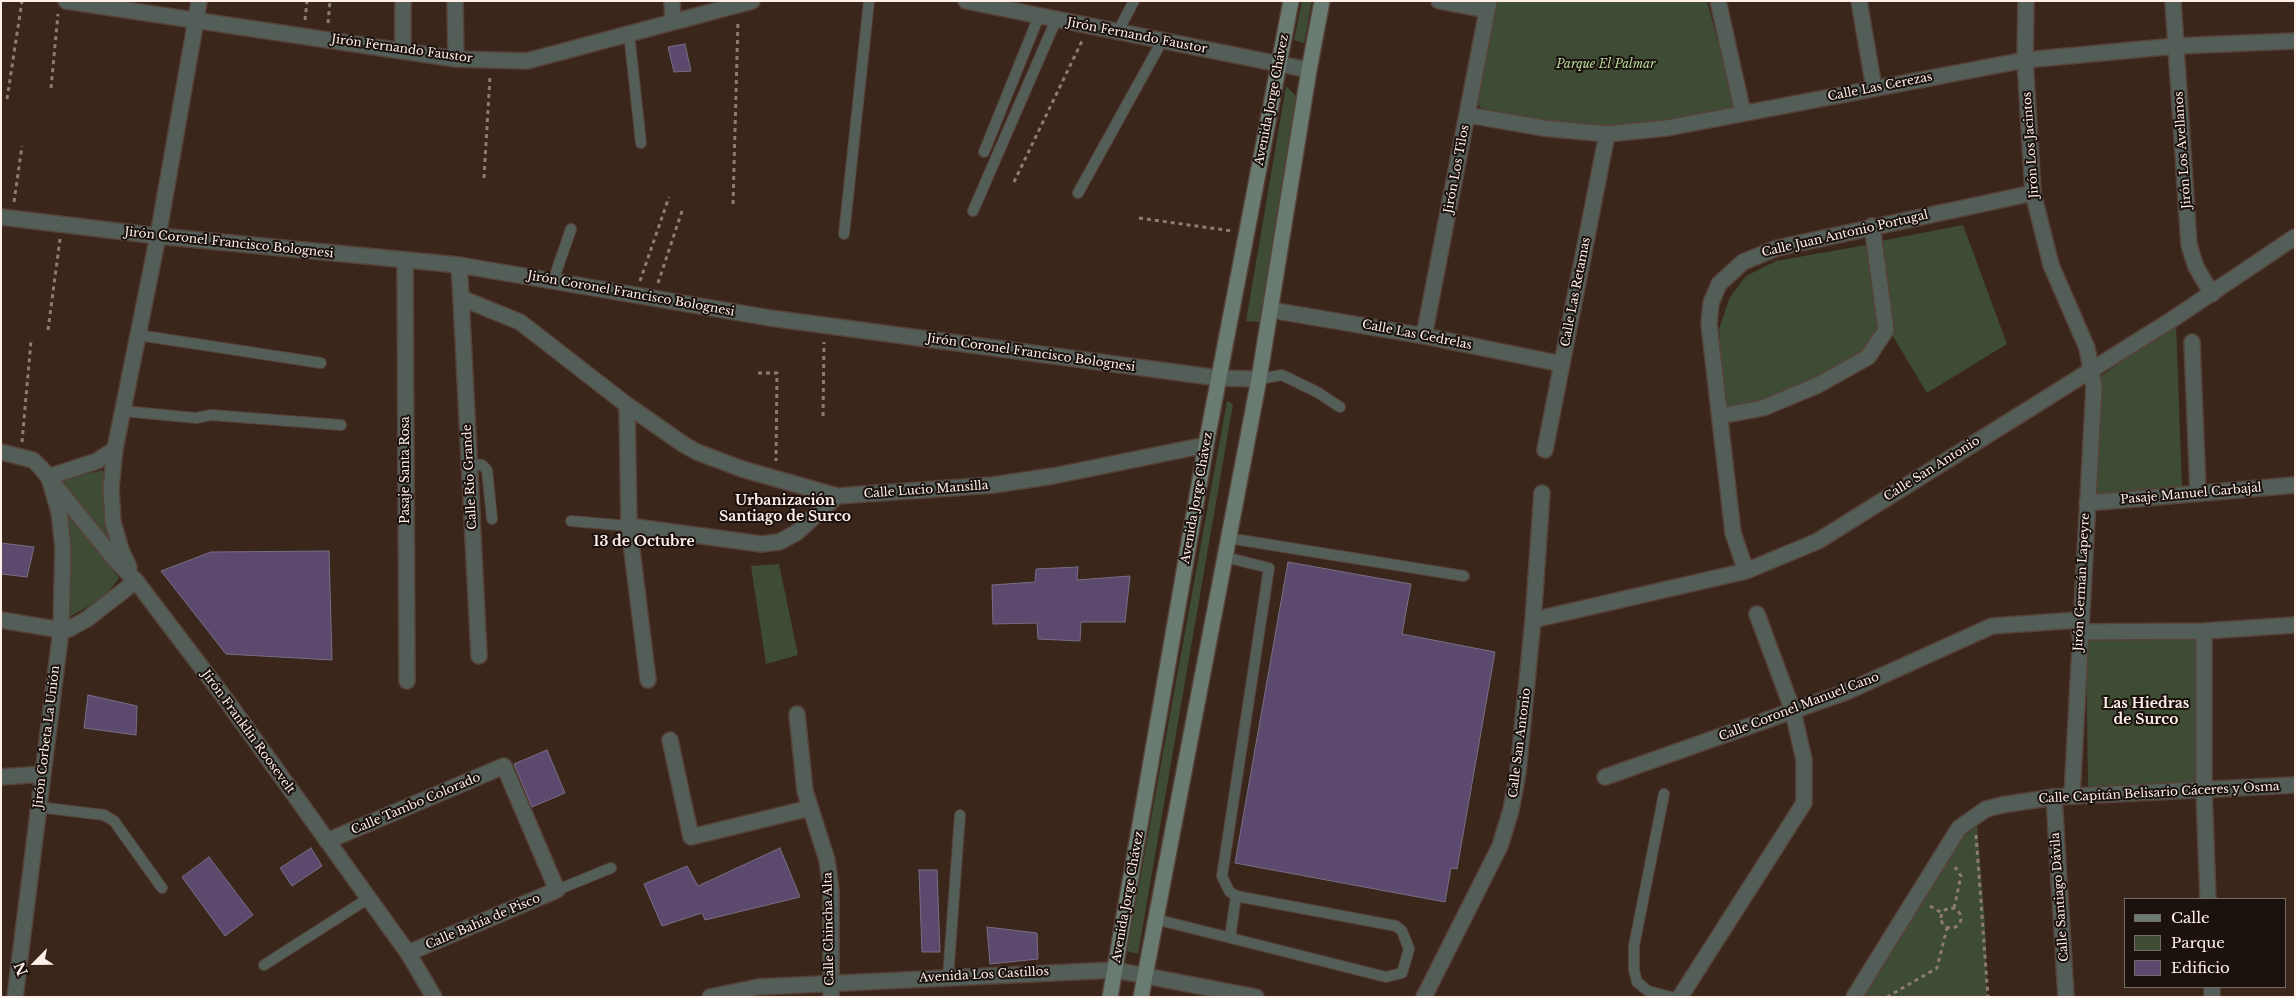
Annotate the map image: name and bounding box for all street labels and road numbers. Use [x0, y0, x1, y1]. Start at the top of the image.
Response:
street label: Jirón Fernando Faustor [1066, 15, 1208, 57]
street label: Jirón Fernando Faustor [330, 32, 474, 66]
street label: Avenida Jorge Chávez [1252, 33, 1292, 167]
street label: Calle Las Cerezas [1826, 70, 1934, 104]
street label: Jirón Los Jacintos [2020, 91, 2042, 199]
street label: Jirón Los Avellanos [2172, 91, 2194, 209]
street label: Jirón Los Tilos [1441, 124, 1473, 214]
street label: Calle Juan Antonio Portugal [1760, 208, 1930, 260]
street label: Jirón Coronel Francisco Bolognesi [124, 225, 334, 261]
street label: Calle Las Retamas [1558, 236, 1594, 348]
street label: Jirón Coronel Francisco Bolognesi [526, 269, 736, 319]
street label: Calle Las Cedrelas [1361, 317, 1473, 353]
street label: Jirón Coronel Francisco Bolognesi [926, 331, 1136, 375]
street label: Pasaje Santa Rosa [399, 416, 413, 524]
street label: Calle Río Grande [460, 424, 480, 530]
street label: Avenida Jorge Chávez [1178, 431, 1216, 565]
street label: Calle San Antonio [1881, 434, 1983, 504]
street label: Calle Lucio Mansilla [863, 478, 989, 502]
street label: Pasaje Manuel Carbajal [2120, 481, 2262, 507]
street label: Jirón Germán Lapeyre [2071, 512, 2093, 652]
street label: Jirón Corbeta La Unión [31, 665, 63, 809]
street label: Jirón Franklin Roosevelt [198, 667, 298, 797]
street label: Calle Coronel Manuel Cano [1717, 670, 1881, 744]
street label: Calle San Antonio [1506, 687, 1534, 799]
street label: Calle Tambo Colorado [349, 770, 483, 838]
street label: Calle Capitán Belisario Cáceres y Osma [2038, 779, 2280, 807]
street label: Avenida Jorge Chávez [1109, 830, 1147, 964]
street label: Calle Santiago Dávila [2048, 832, 2072, 962]
street label: Calle Chincha Alta [821, 872, 837, 986]
street label: Calle Bahía de Pisco [423, 891, 543, 953]
street label: Avenida Los Castillos [919, 964, 1049, 986]

